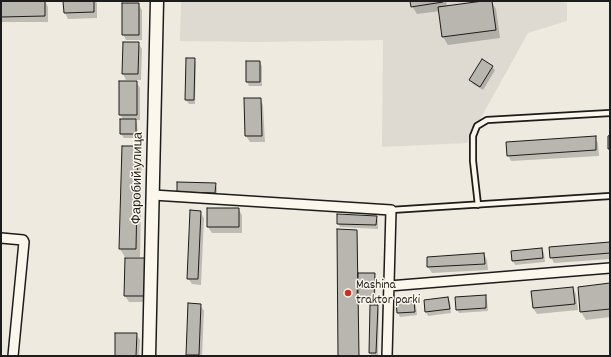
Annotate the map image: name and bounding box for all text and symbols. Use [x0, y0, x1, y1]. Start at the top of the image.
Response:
street label: Фаробий улица [130, 132, 148, 224]
place label: Mashina traktor parki [356, 278, 420, 309]
marker: Mashina traktor parki [343, 288, 353, 298]

